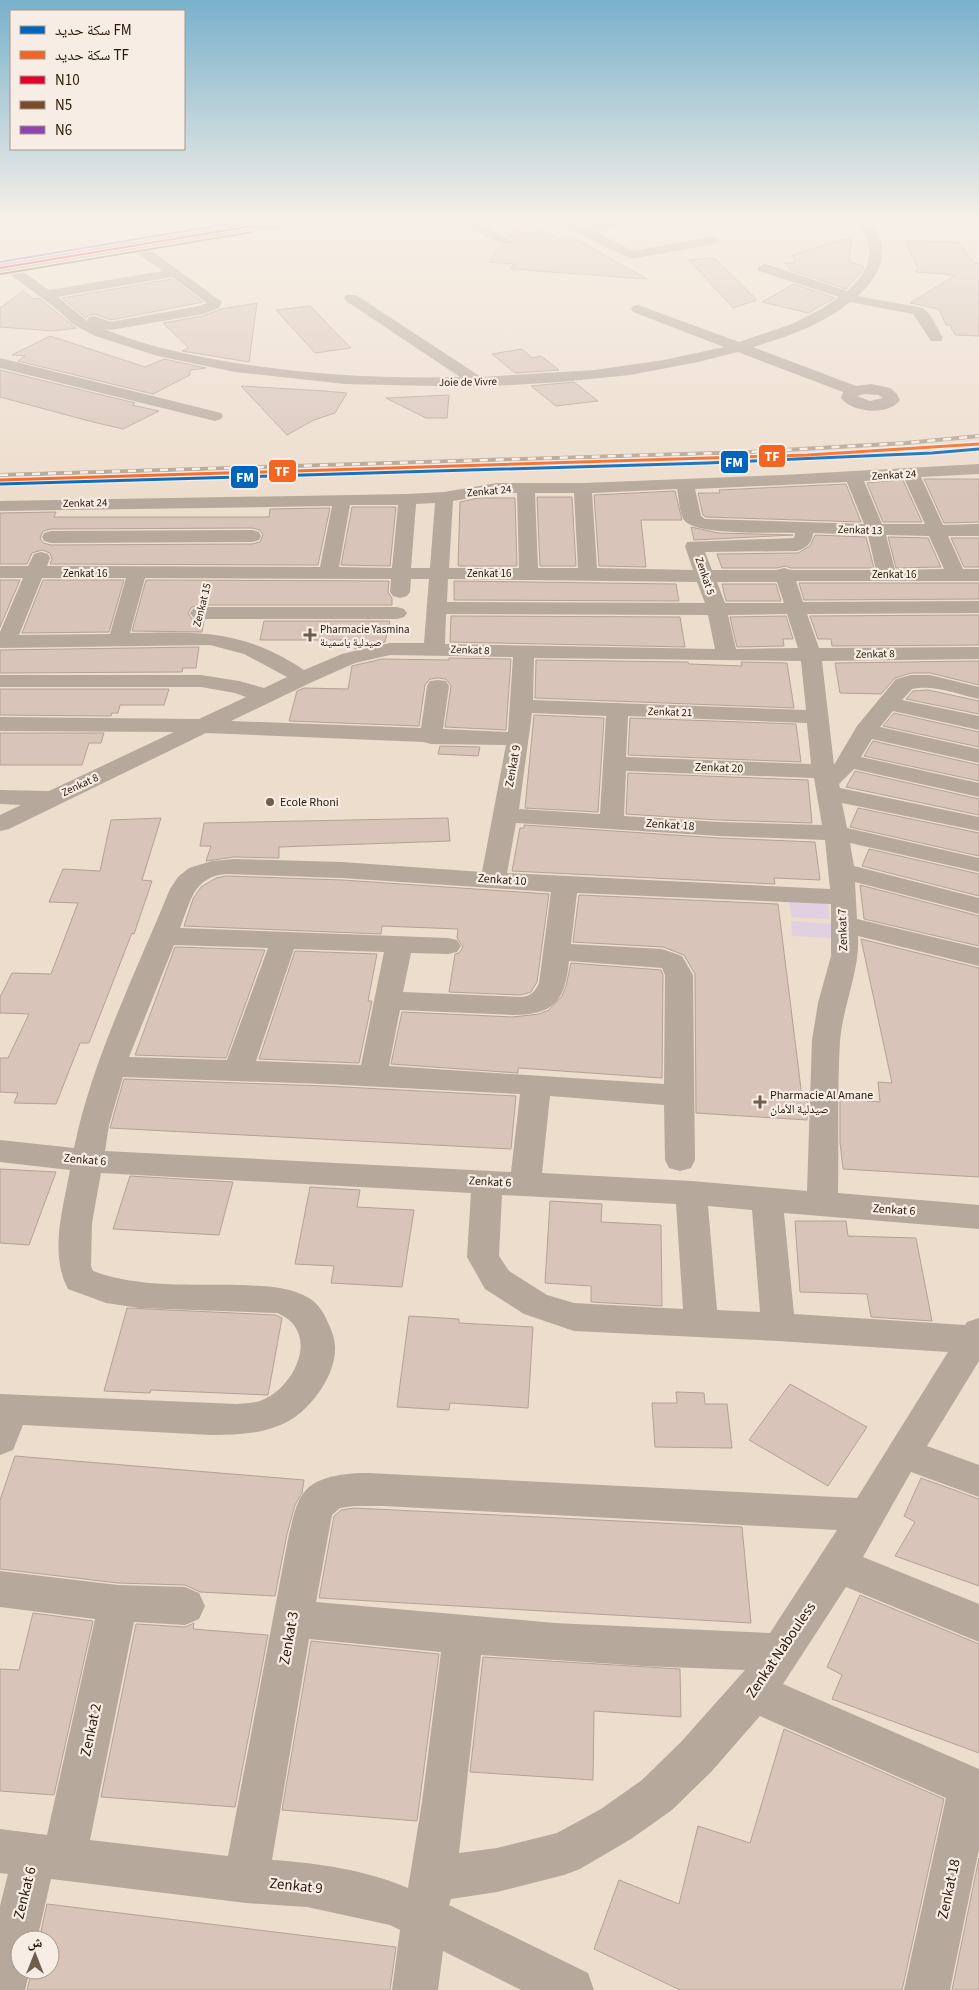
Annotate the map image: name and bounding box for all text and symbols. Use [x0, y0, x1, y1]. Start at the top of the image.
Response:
legend [10, 10, 185, 150]
text: سكة حديد FM [55, 20, 132, 41]
text: سكة حديد TF [55, 45, 129, 66]
text: N10 [55, 70, 80, 91]
text: N5 [55, 95, 72, 116]
text: N6 [55, 120, 72, 141]
street label: Joie de Vivre [439, 374, 498, 390]
line badge: TF [758, 444, 786, 468]
text: TF [764, 447, 780, 467]
line badge: FM [720, 450, 749, 474]
text: FM [725, 453, 743, 473]
line badge: TF [268, 459, 297, 483]
text: TF [274, 462, 290, 482]
line badge: FM [230, 465, 259, 489]
street label: Zenkat 24 [871, 466, 917, 484]
text: FM [236, 468, 254, 488]
street label: Zenkat 24 [466, 482, 512, 500]
street label: Zenkat 24 [62, 495, 108, 511]
street label: Zenkat 13 [837, 522, 883, 538]
street label: Zenkat 5 [692, 555, 718, 597]
street label: Zenkat 16 [63, 566, 108, 581]
street label: Zenkat 16 [467, 566, 512, 581]
street label: Zenkat 16 [872, 567, 917, 582]
street label: Zenkat 15 [189, 581, 215, 629]
place label: Pharmacie Yasmina صيدلية ياسمينة [320, 622, 410, 650]
marker: Pharmacie Yasmina صيدلية ياسمينة [304, 629, 316, 641]
street label: Zenkat 8 [450, 642, 490, 658]
street label: Zenkat 8 [855, 646, 895, 662]
street label: Zenkat 21 [647, 704, 693, 720]
street label: Zenkat 9 [501, 743, 525, 789]
street label: Zenkat 20 [694, 759, 744, 777]
street label: Zenkat 8 [59, 770, 101, 800]
place label: Ecole Rhoni [280, 794, 339, 811]
marker: Ecole Rhoni [264, 796, 276, 808]
street label: Zenkat 18 [645, 815, 695, 835]
street label: Zenkat 10 [477, 870, 527, 890]
street label: Zenkat 7 [834, 908, 852, 952]
place label: Pharmacie Al Amane صيدلية الأمان [770, 1087, 873, 1118]
marker: Pharmacie Al Amane صيدلية الأمان [754, 1096, 766, 1108]
street label: Zenkat 6 [63, 1150, 107, 1170]
street label: Zenkat 6 [468, 1172, 512, 1192]
street label: Zenkat 6 [872, 1200, 916, 1220]
street label: Zenkat Nabouless [741, 1598, 821, 1702]
street label: Zenkat 3 [274, 1610, 304, 1666]
street label: Zenkat 2 [75, 1702, 107, 1758]
street label: Zenkat 18 [932, 1857, 966, 1921]
street label: Zenkat 6 [8, 1864, 42, 1922]
street label: Zenkat 9 [268, 1873, 324, 1899]
north arrow [10, 1930, 60, 1980]
text: ش [28, 1933, 43, 1953]

